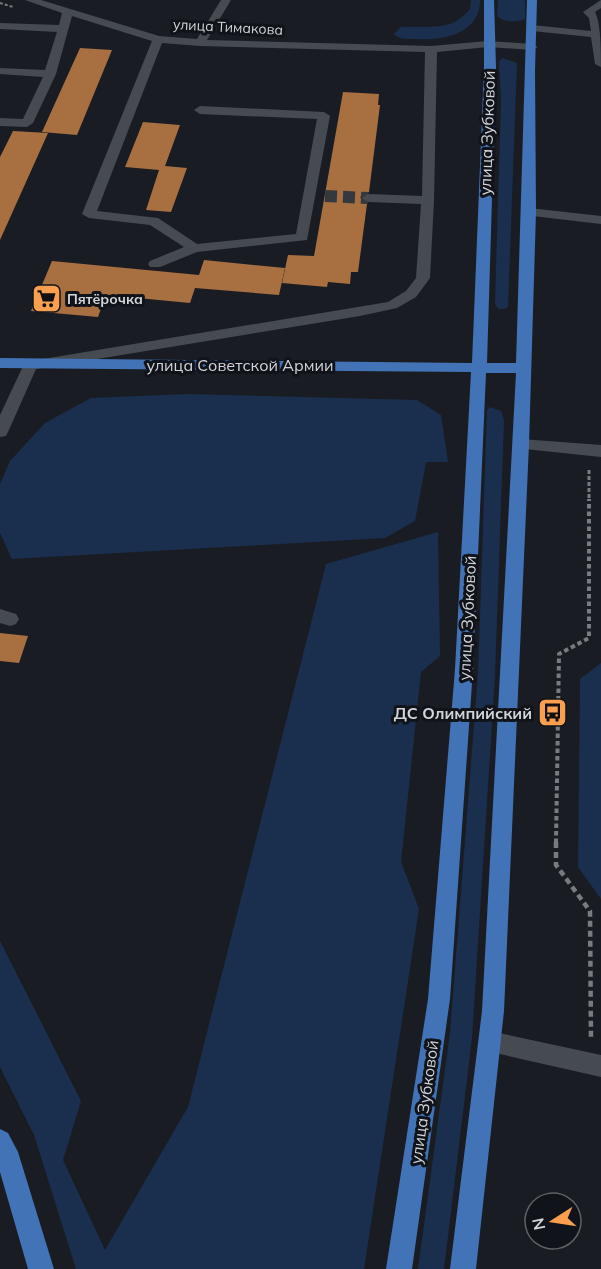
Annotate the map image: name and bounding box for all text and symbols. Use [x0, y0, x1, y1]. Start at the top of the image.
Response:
street label: улица Тимакова [173, 15, 283, 39]
street label: улица Зубковой [475, 70, 499, 196]
supermarket icon: Пятёрочка [30, 283, 62, 315]
place label: Пятёрочка [67, 290, 143, 308]
street label: улица Советской Армии [147, 355, 333, 375]
street label: улица Зубковой [454, 555, 480, 681]
bus stop icon: ДС Олимпийский [537, 697, 569, 729]
place label: ДС Олимпийский [394, 703, 532, 723]
street label: улица Зубковой [405, 1039, 443, 1165]
north arrow [523, 1191, 583, 1251]
text: N [527, 1216, 549, 1232]

